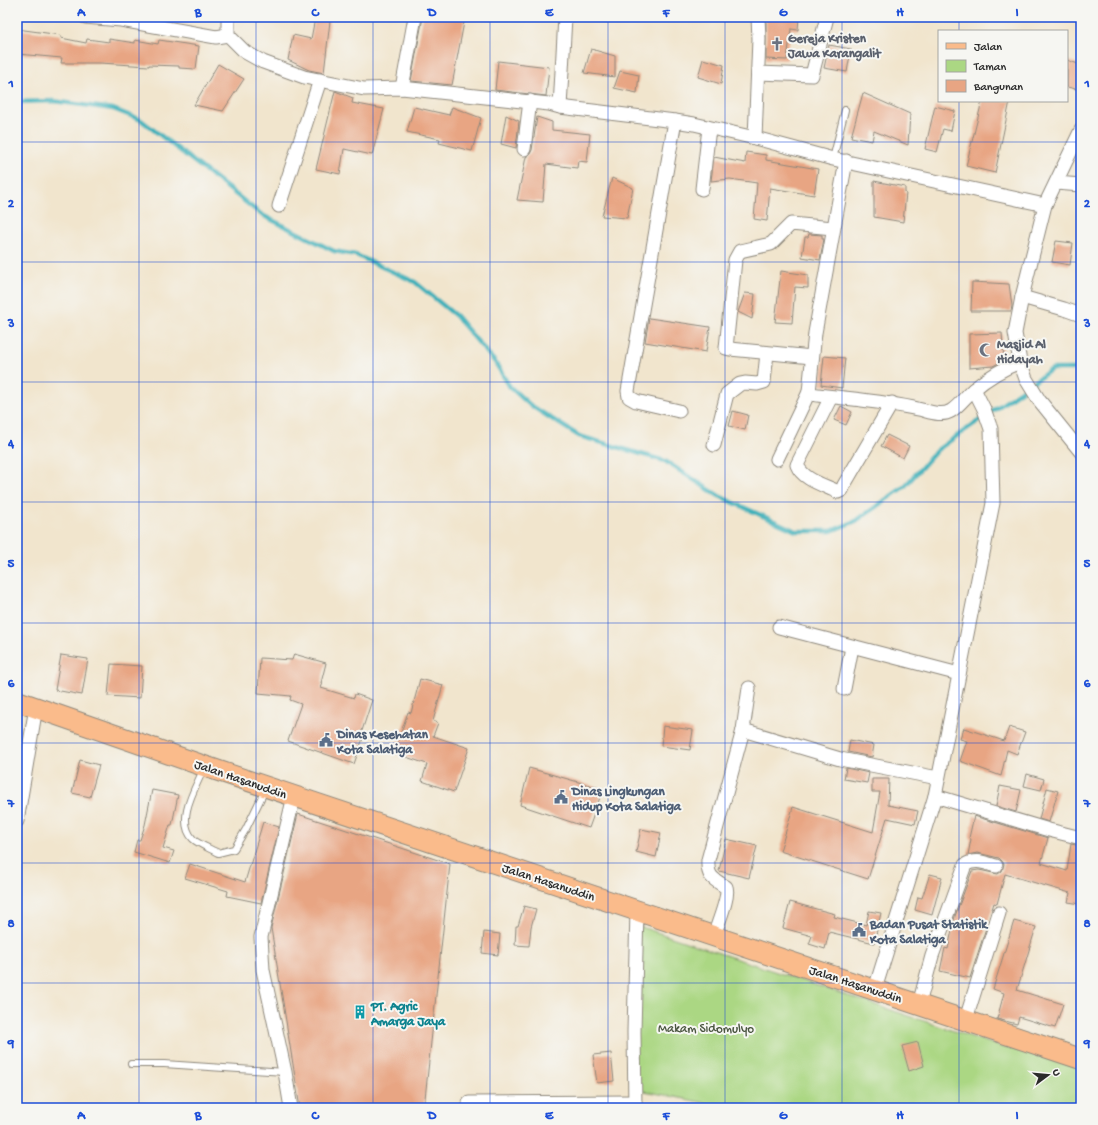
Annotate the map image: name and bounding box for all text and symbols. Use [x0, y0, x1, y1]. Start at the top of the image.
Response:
text: A [76, 6, 86, 21]
text: B [194, 6, 203, 21]
text: C [310, 6, 320, 21]
text: D [427, 6, 437, 21]
text: E [545, 6, 554, 21]
text: F [662, 6, 671, 21]
text: G [779, 6, 788, 21]
text: H [896, 6, 904, 21]
text: I [1015, 6, 1019, 21]
legend [938, 30, 1068, 102]
place label: Gereja Kristen Jawa Karangalit [787, 32, 882, 62]
church icon: Gereja Kristen Jawa Karangalit [769, 36, 785, 52]
text: Jalan [974, 41, 1002, 55]
text: Taman [973, 61, 1006, 75]
text: 1 [7, 77, 14, 92]
text: 1 [1083, 77, 1090, 92]
text: Bangunan [973, 81, 1023, 95]
text: 2 [8, 197, 15, 212]
text: 2 [1084, 197, 1091, 212]
text: 3 [7, 317, 15, 332]
text: 3 [1083, 317, 1091, 332]
place label: Masjid Al Hidayah [997, 338, 1046, 368]
mosque icon: Masjid Al Hidayah [978, 342, 994, 358]
text: 4 [7, 437, 15, 452]
text: 4 [1083, 437, 1091, 452]
text: 5 [8, 557, 15, 572]
text: 5 [1084, 557, 1091, 572]
text: 6 [8, 677, 15, 692]
text: 6 [1084, 677, 1091, 692]
place label: Dinas Kesehatan Kota Salatiga [336, 728, 429, 758]
public building icon: Dinas Kesehatan Kota Salatiga [318, 732, 334, 748]
street label: Jalan Hasanuddin [192, 758, 289, 803]
place label: Dinas Lingkungan Hidup Kota Salatiga [571, 785, 682, 816]
public building icon: Dinas Lingkungan Hidup Kota Salatiga [553, 789, 569, 805]
text: 7 [7, 797, 16, 812]
text: 7 [1083, 797, 1092, 812]
street label: Jalan Hasanuddin [500, 861, 597, 906]
text: 8 [7, 917, 15, 932]
text: 8 [1083, 917, 1091, 932]
place label: Badan Pusat Statistik Kota Salatiga [869, 918, 989, 948]
public building icon: Badan Pusat Statistik Kota Salatiga [851, 922, 867, 938]
street label: Jalan Hasanuddin [807, 963, 904, 1008]
place label: PT. Agric Amarga Jaya [370, 1000, 446, 1030]
building icon: PT. Agric Amarga Jaya [352, 1004, 368, 1020]
park label: Makam Sidomulyo [658, 1022, 754, 1037]
text: 9 [7, 1037, 15, 1052]
text: 9 [1083, 1037, 1091, 1052]
north arrow [1028, 1055, 1068, 1095]
text: U [1049, 1068, 1063, 1078]
text: A [76, 1109, 86, 1124]
text: B [194, 1109, 203, 1124]
text: C [310, 1109, 320, 1124]
text: D [427, 1109, 437, 1124]
text: E [545, 1109, 554, 1124]
text: F [662, 1109, 671, 1124]
text: G [779, 1109, 788, 1124]
text: H [896, 1109, 904, 1124]
text: I [1015, 1109, 1019, 1124]

